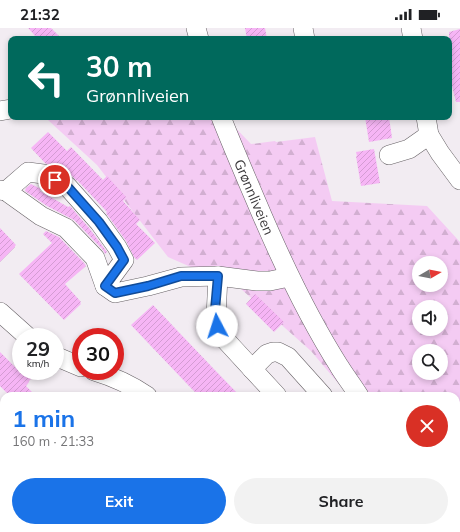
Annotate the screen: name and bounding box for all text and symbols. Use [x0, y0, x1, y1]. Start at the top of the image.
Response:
text: 21:32 [20, 5, 60, 24]
text: 30 m [86, 49, 152, 84]
icon: left [20, 52, 72, 104]
text: Grønnliveien [86, 84, 189, 107]
street label: Grønnliveien [230, 156, 278, 238]
pin [38, 163, 72, 197]
icon: arrive [44, 169, 66, 191]
north arrow [412, 256, 448, 292]
map controls [412, 256, 448, 380]
button: sound [412, 300, 448, 336]
position arrow [196, 305, 238, 347]
speed limit sign: 30 [72, 328, 124, 380]
text: 29 [26, 336, 50, 361]
button: search [412, 344, 448, 380]
text: km/h [27, 357, 49, 370]
text: 1 min [12, 403, 75, 433]
button: close [406, 405, 448, 447]
text: 160 m · 21:33 [12, 433, 94, 449]
button: Exit [12, 478, 226, 524]
button: Share [234, 478, 448, 524]

